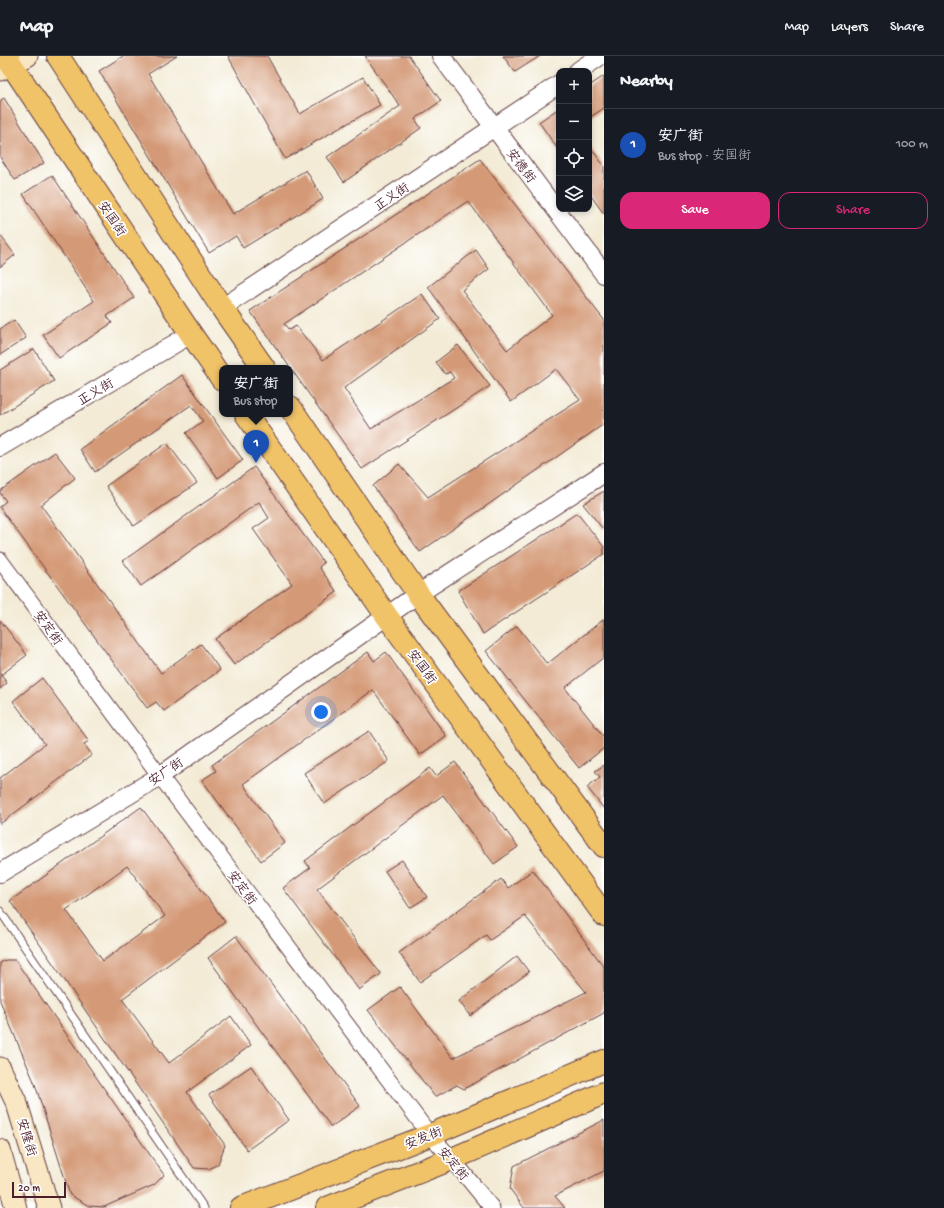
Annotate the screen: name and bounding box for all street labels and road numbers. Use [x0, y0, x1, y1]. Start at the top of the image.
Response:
street label: 安德街 [502, 145, 539, 187]
street label: 正义街 [371, 180, 413, 215]
street label: 安国街 [94, 198, 129, 240]
street label: 正义街 [75, 376, 117, 410]
street label: 安定街 [29, 608, 65, 649]
street label: 安国街 [403, 647, 439, 688]
street label: 安广街 [145, 755, 187, 790]
street label: 安定街 [223, 868, 260, 909]
street label: 安隆街 [13, 1117, 39, 1159]
street label: 安发街 [403, 1124, 445, 1154]
street label: 安定街 [434, 1144, 471, 1184]

